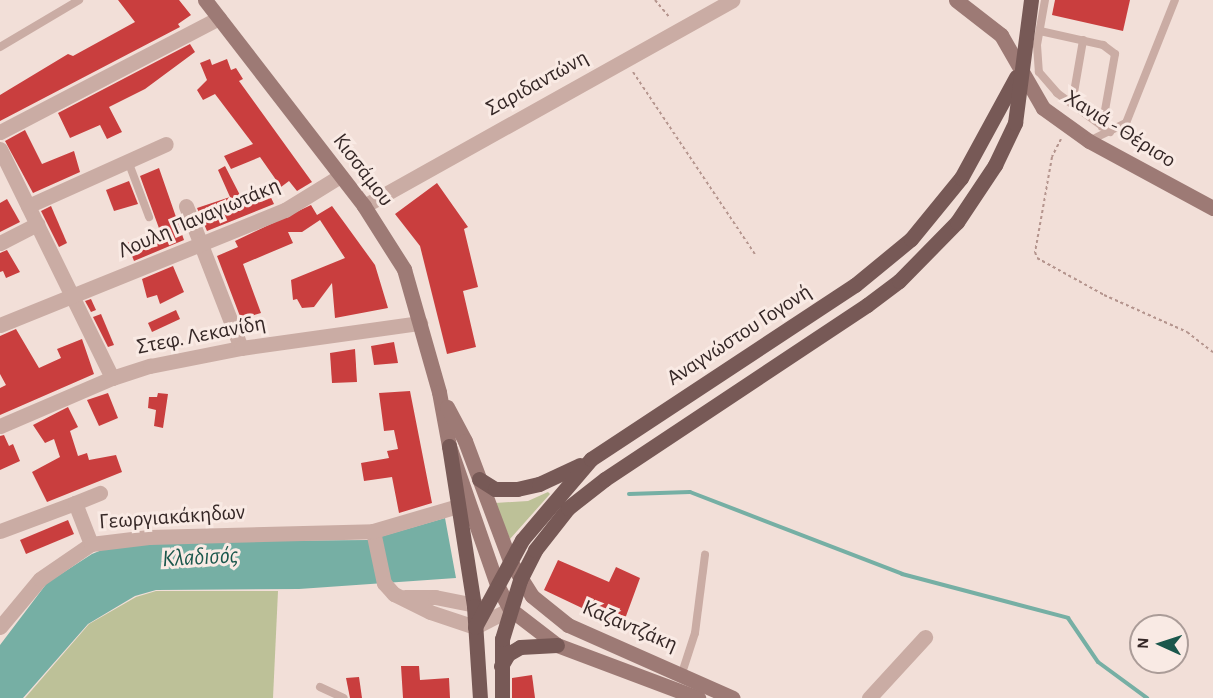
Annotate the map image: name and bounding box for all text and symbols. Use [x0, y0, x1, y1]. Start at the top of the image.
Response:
street label: Σαριδαντώνη [481, 44, 593, 122]
street label: Χανιά - Θέρισο [1059, 84, 1181, 174]
street label: Κισσάμου [327, 128, 399, 212]
street label: Λουλη Παναγιωτάκη [114, 172, 284, 264]
street label: Αναγνώστου Γογονή [662, 278, 816, 392]
street label: Στεφ. Λεκανίδη [134, 310, 268, 360]
street label: Γεωργιακάκηδων [98, 499, 246, 535]
water label: Κλαδισός [161, 542, 239, 574]
street label: Καζαντζάκη [578, 594, 682, 658]
north arrow [1129, 614, 1189, 674]
text: N [1135, 637, 1151, 649]

